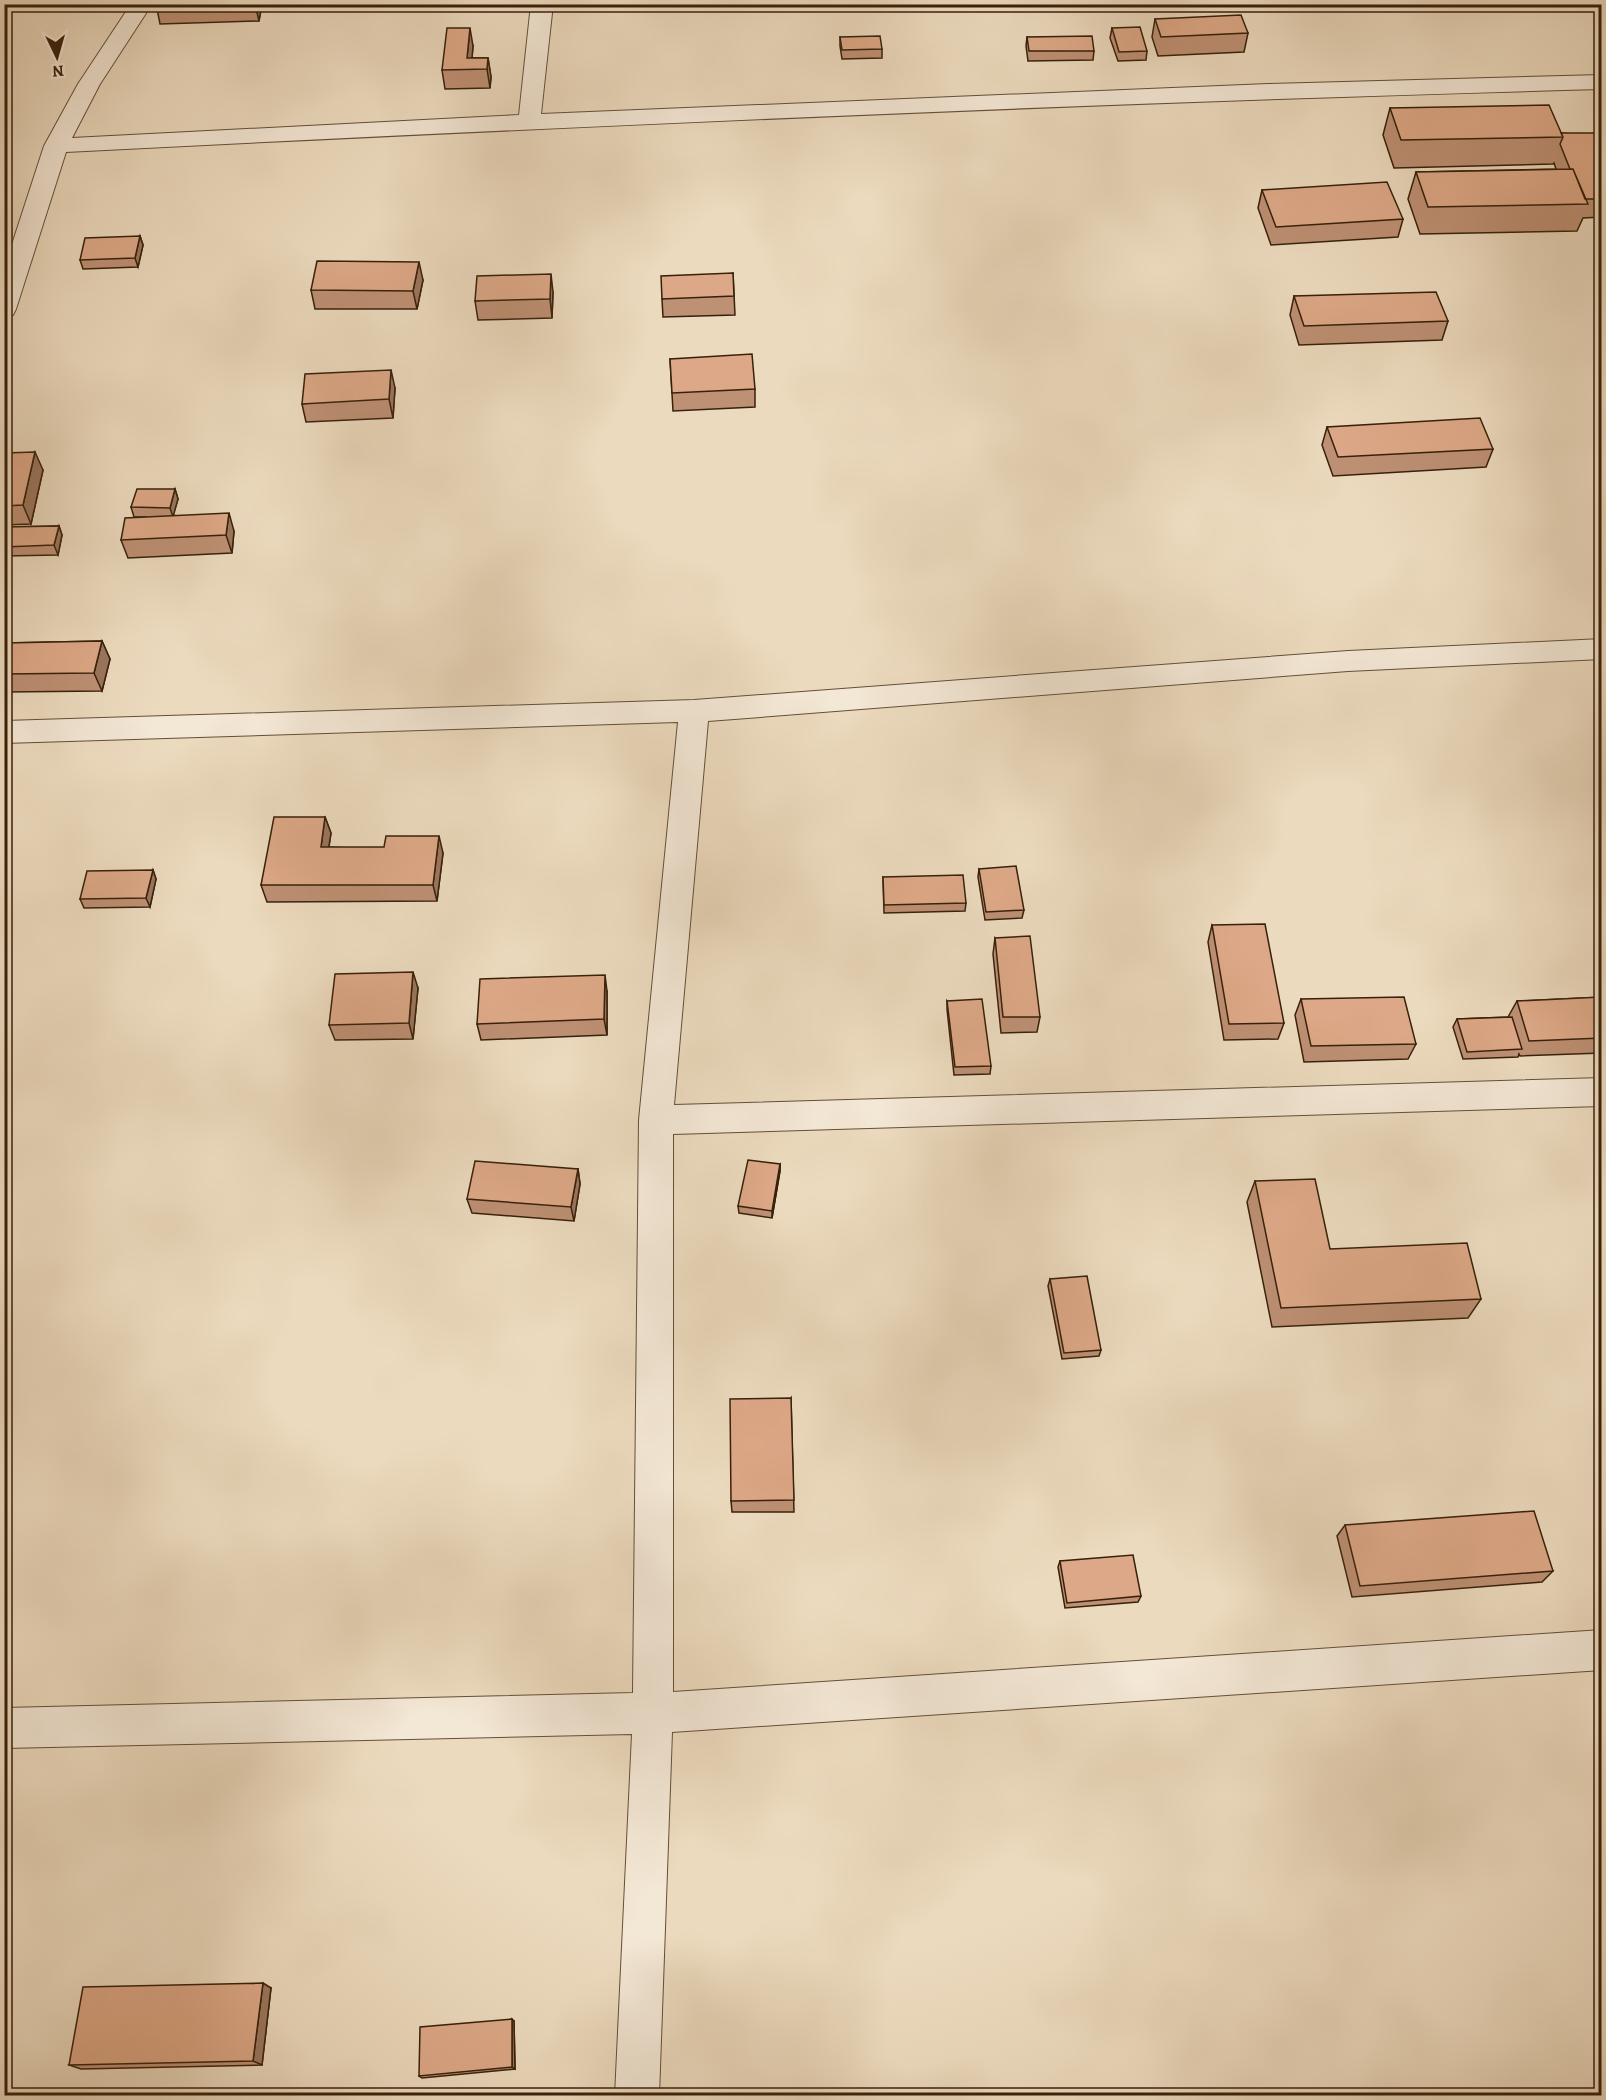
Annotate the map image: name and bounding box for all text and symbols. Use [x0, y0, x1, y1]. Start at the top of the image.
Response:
north arrow [27, 27, 87, 87]
text: N [51, 59, 65, 82]

